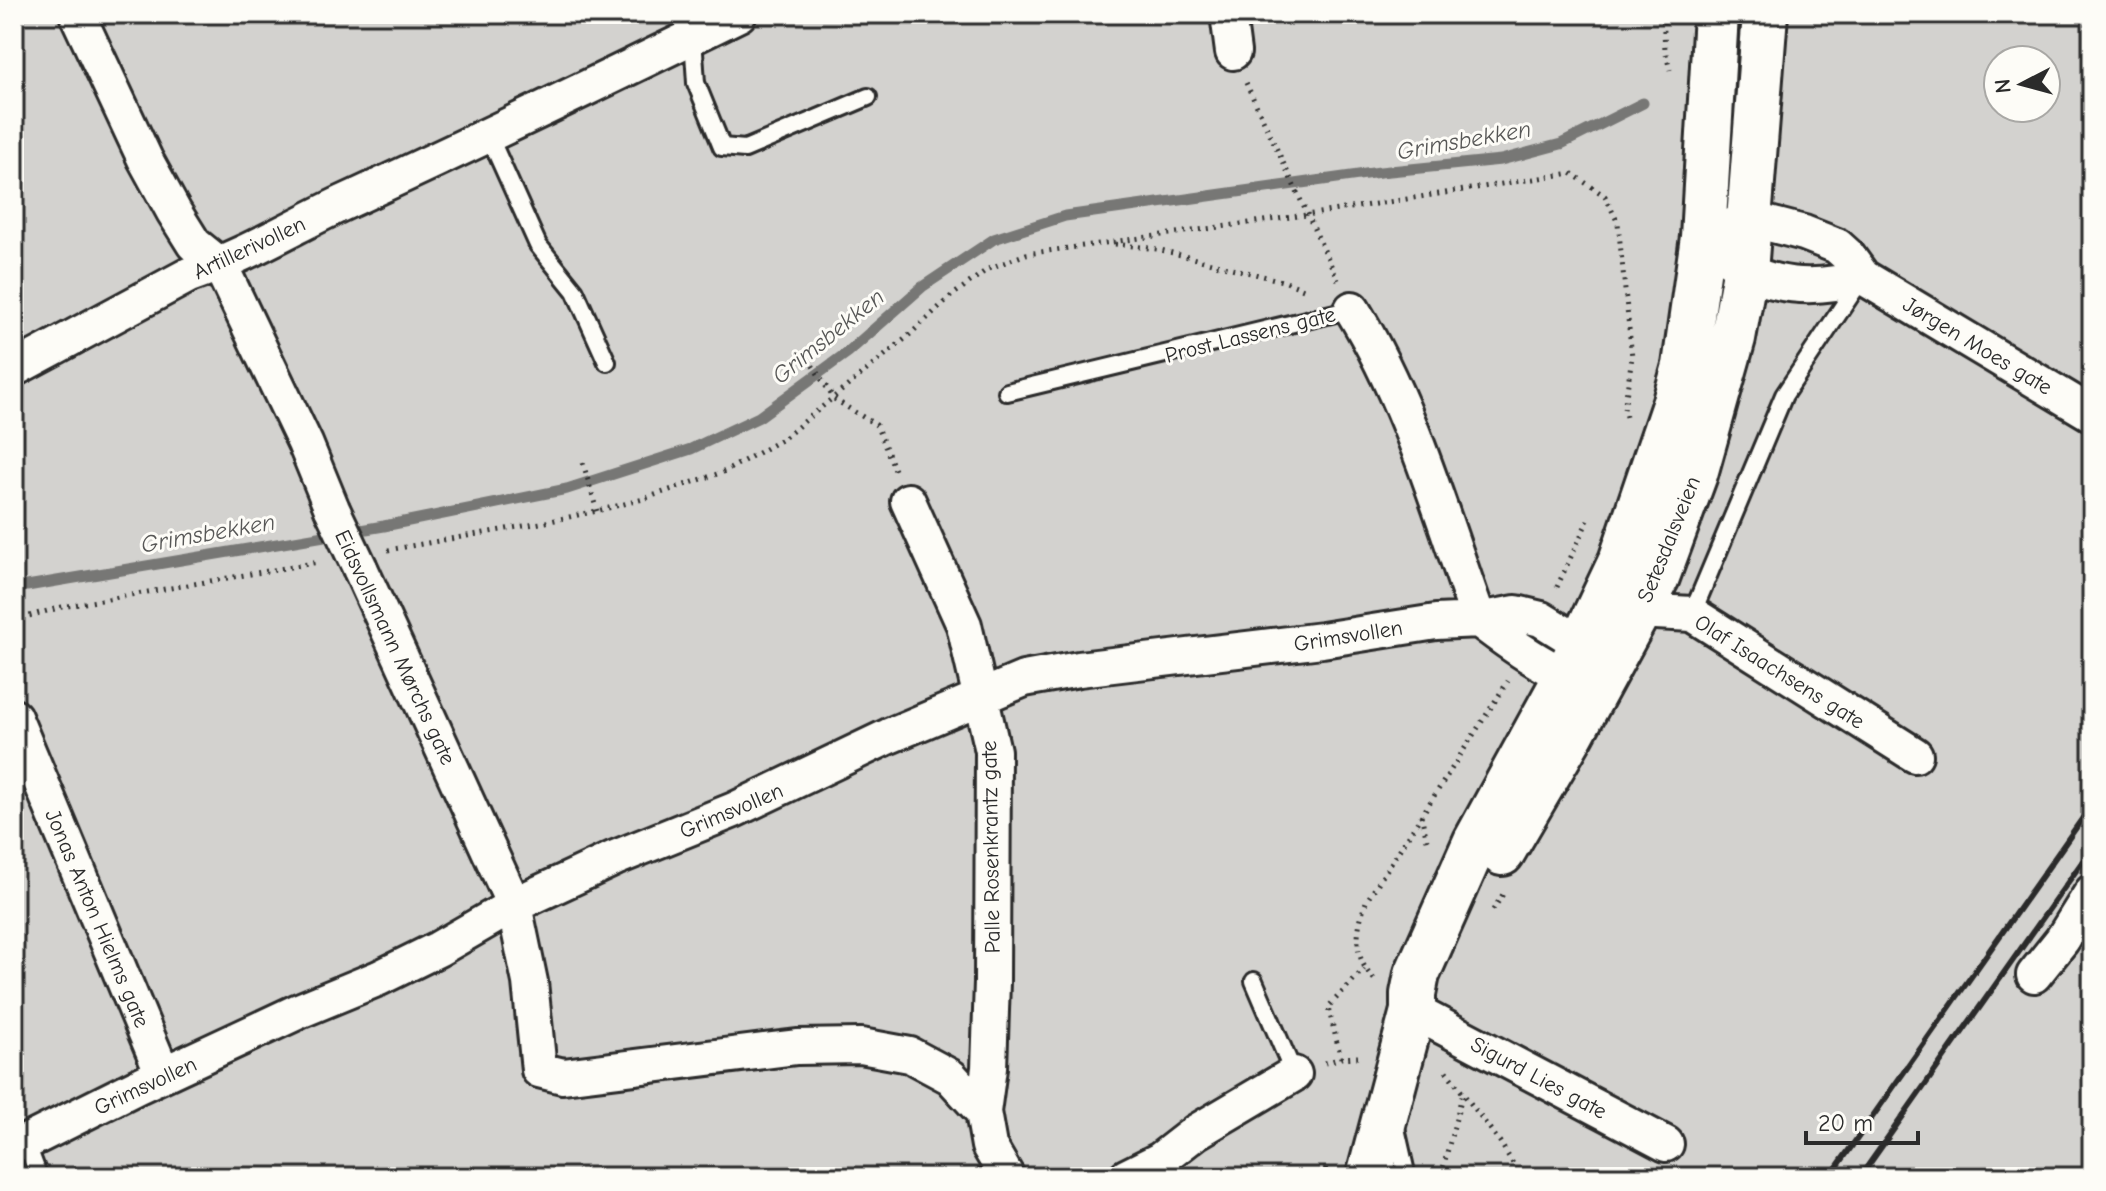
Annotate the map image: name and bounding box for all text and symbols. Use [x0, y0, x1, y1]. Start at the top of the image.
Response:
north arrow [1982, 44, 2062, 124]
text: N [1989, 77, 2017, 94]
water label: Grimsbekken [1395, 114, 1533, 166]
street label: Artillerivollen [189, 211, 309, 285]
water label: Grimsbekken [766, 282, 890, 390]
street label: Jørgen Moes gate [1898, 291, 2057, 401]
street label: Prost Lassens gate [1162, 301, 1338, 369]
street label: Setesdalsveien [1632, 472, 1706, 606]
water label: Grimsbekken [139, 507, 277, 559]
street label: Eidsvollsmann Mørchs gate [329, 526, 461, 769]
street label: Olaf Isaachsens gate [1690, 609, 1869, 735]
street label: Grimsvollen [1292, 615, 1405, 657]
street label: Palle Rosenkrantz gate [976, 740, 1006, 954]
street label: Grimsvollen [676, 777, 787, 844]
street label: Jonas Anton Hielms gate [39, 805, 155, 1031]
street label: Sigurd Lies gate [1466, 1031, 1611, 1125]
street label: Grimsvollen [90, 1051, 201, 1121]
scale bar [1806, 1095, 1918, 1145]
text: 20 m [1818, 1109, 1873, 1137]

